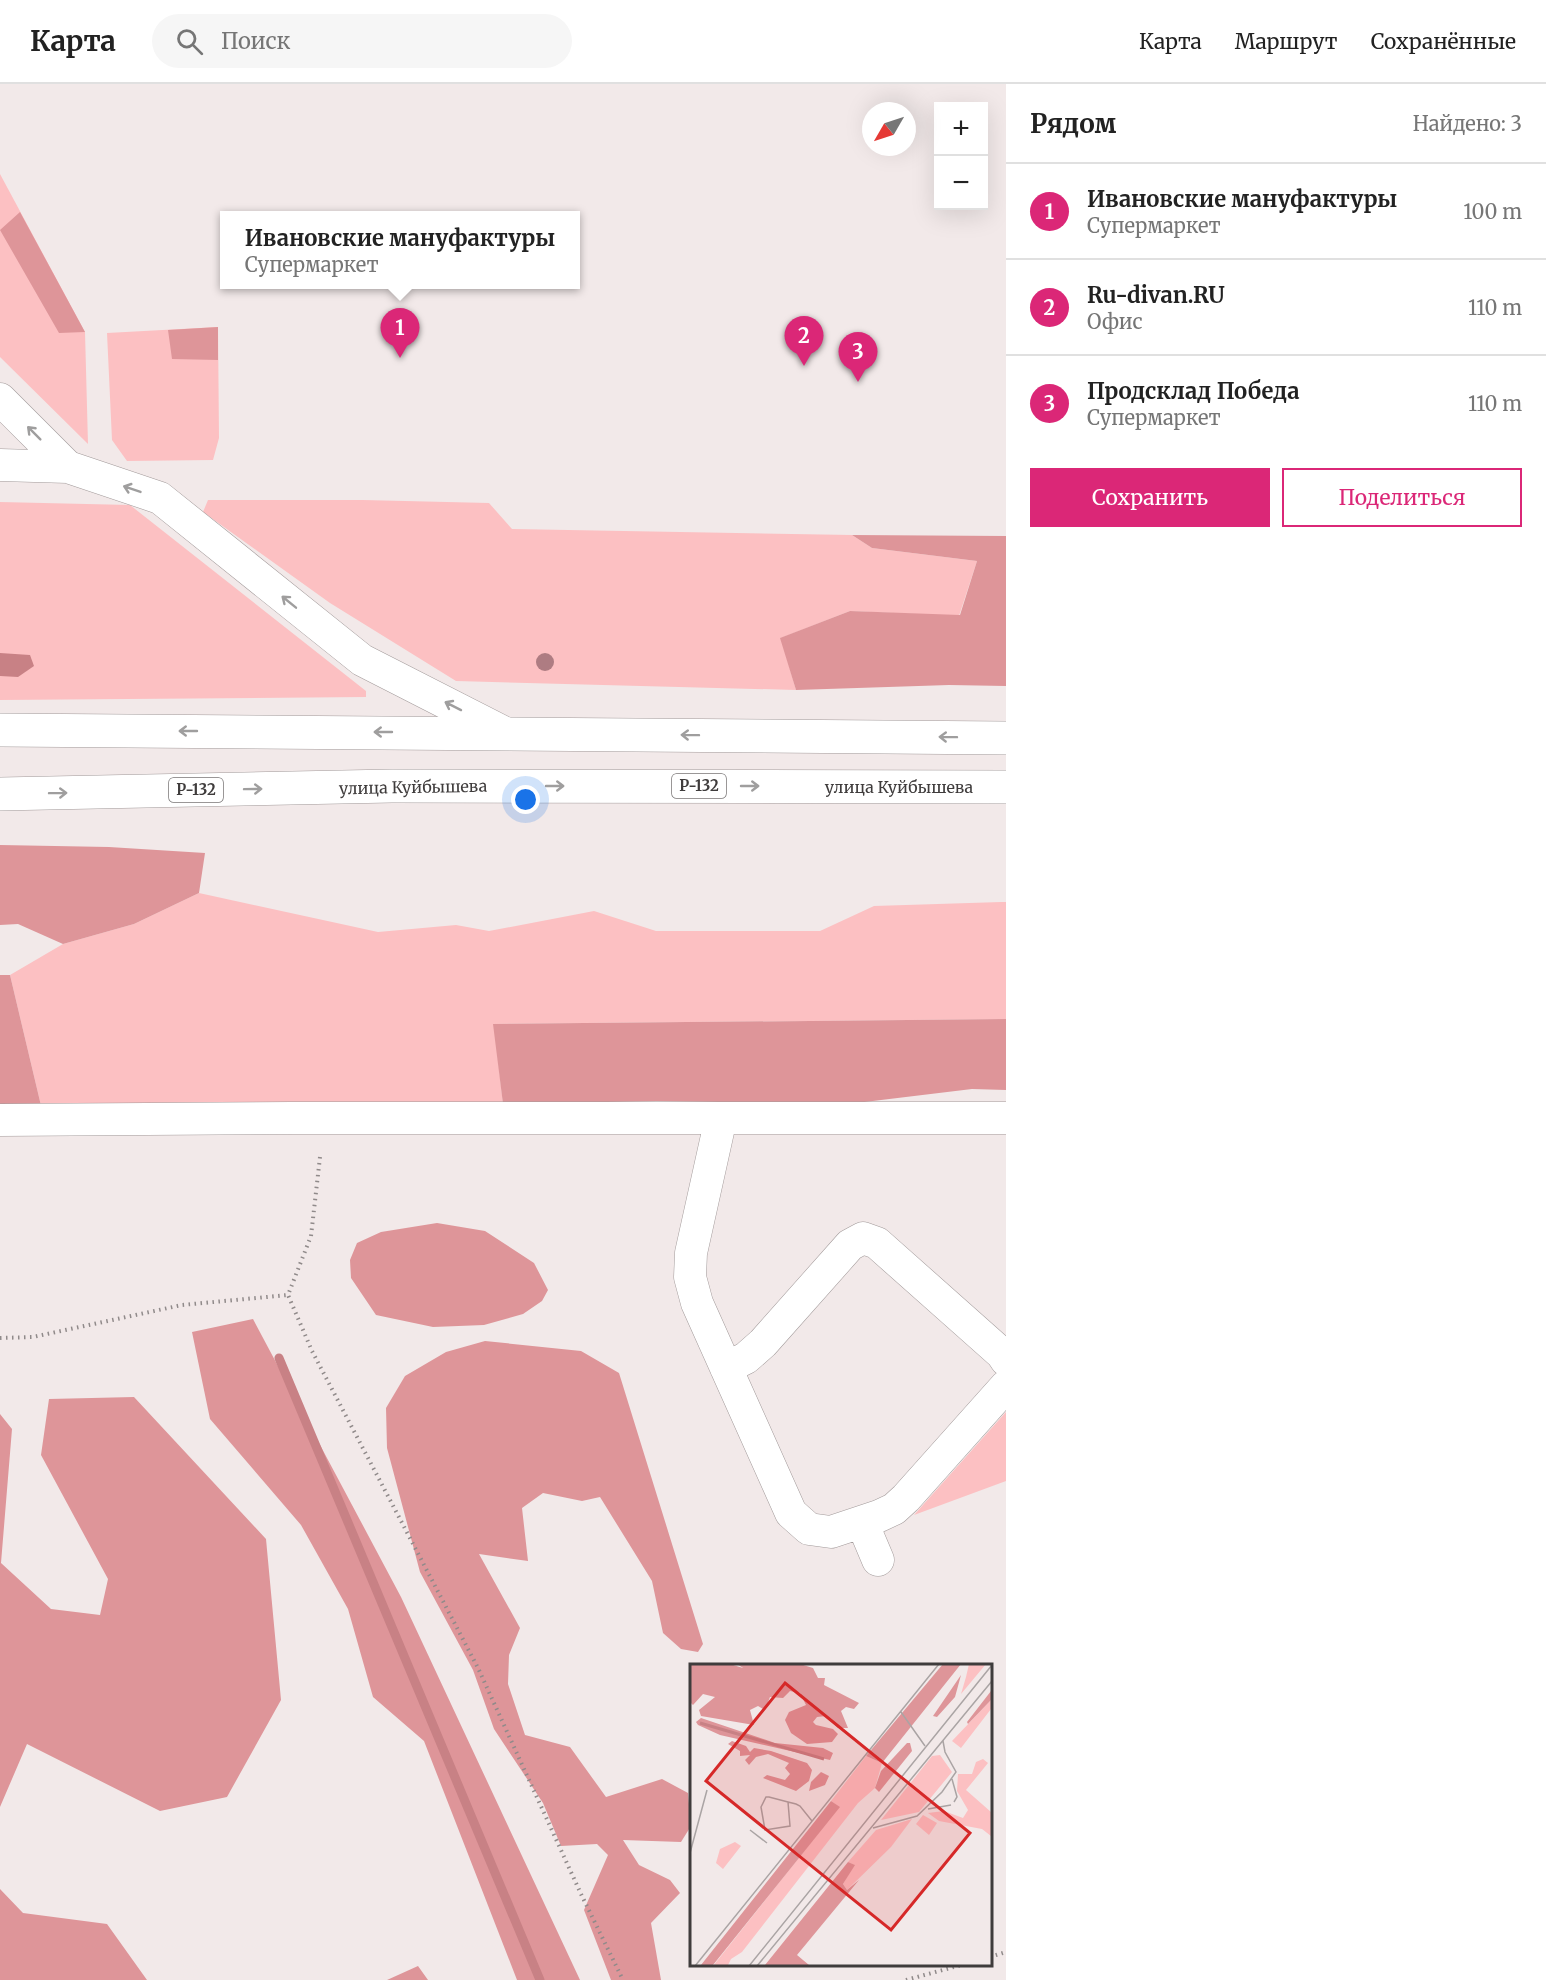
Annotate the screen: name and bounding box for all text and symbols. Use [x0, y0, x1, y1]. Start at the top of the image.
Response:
search box [152, 14, 572, 68]
text: Карта [30, 23, 116, 59]
icon: search [173, 25, 206, 58]
text: Поиск [221, 27, 291, 55]
text: Карта [1139, 28, 1202, 55]
text: Маршрут [1235, 28, 1338, 55]
text: Сохранённые [1371, 28, 1516, 55]
north arrow [862, 102, 916, 156]
map controls [934, 102, 988, 210]
button: + [934, 102, 988, 156]
text: Рядом [1030, 107, 1116, 140]
text: Найдено: 3 [1413, 111, 1522, 136]
button: − [934, 156, 988, 210]
text: Ивановские мануфактуры [1087, 185, 1397, 213]
text: 1 [1045, 199, 1054, 224]
text: 100 m [1463, 199, 1522, 224]
popup [220, 211, 580, 289]
text: Супермаркет [1087, 213, 1221, 238]
text: Ивановские мануфактуры [245, 224, 555, 252]
text: Супермаркет [245, 252, 379, 277]
text: Ru-divan.RU [1087, 281, 1225, 309]
text: 2 [1044, 295, 1055, 320]
text: 110 m [1468, 295, 1522, 320]
pin: 1 [380, 308, 420, 358]
text: Офис [1087, 309, 1143, 334]
pin: 2 [784, 316, 824, 366]
pin: 3 [838, 332, 878, 382]
text: Продсклад Победа [1087, 377, 1300, 405]
text: 3 [1044, 391, 1055, 416]
text: 110 m [1468, 391, 1522, 416]
text: Супермаркет [1087, 405, 1221, 430]
one-way arrow [27, 426, 42, 441]
button: Сохранить [1030, 468, 1270, 527]
button: Поделиться [1282, 468, 1522, 527]
one-way arrow [123, 482, 142, 493]
one-way arrow [281, 595, 297, 608]
one-way arrow [444, 700, 462, 712]
one-way arrow [179, 725, 199, 737]
one-way arrow [374, 726, 394, 738]
one-way arrow [680, 729, 700, 741]
one-way arrow [938, 731, 958, 743]
road number: Р-132 [672, 774, 726, 798]
street label: улица Куйбышева [339, 776, 488, 798]
street label: улица Куйбышева [825, 777, 974, 797]
road number: Р-132 [169, 778, 223, 802]
one-way arrow [545, 780, 565, 792]
one-way arrow [740, 780, 760, 792]
one-way arrow [243, 783, 263, 795]
your location [511, 785, 540, 814]
one-way arrow [48, 787, 68, 798]
inset map [690, 1664, 991, 1965]

